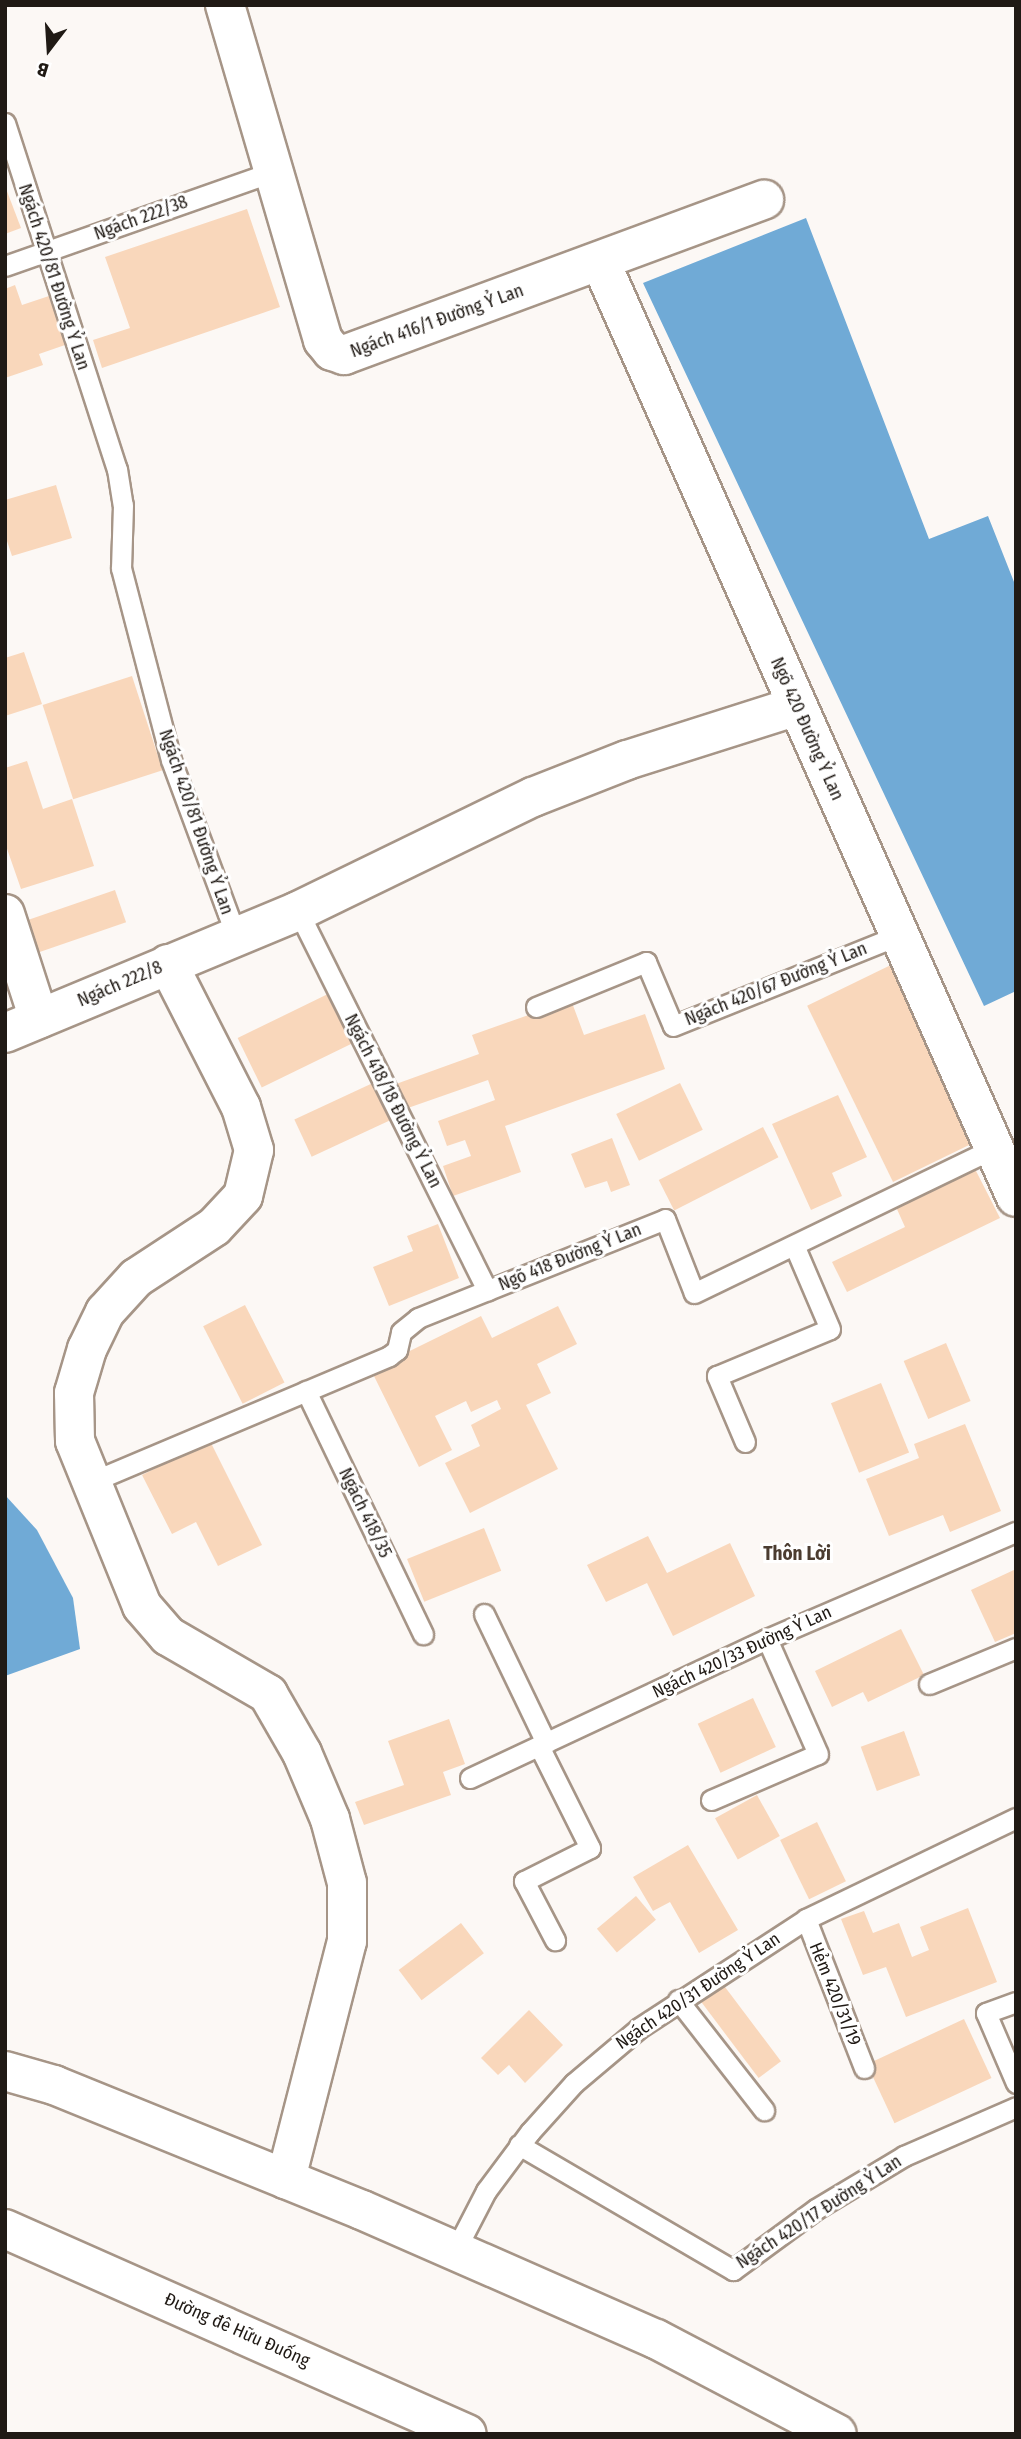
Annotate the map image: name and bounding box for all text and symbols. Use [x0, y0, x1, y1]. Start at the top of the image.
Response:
north arrow [14, 14, 84, 84]
text: B [34, 57, 51, 82]
street label: Ngách 420/81 Đường Ỷ Lan [14, 181, 94, 373]
street label: Ngách 222/38 [91, 191, 191, 245]
street label: Ngách 416/1 Đường Ỷ Lan [347, 280, 527, 362]
street label: Ngõ 420 Đường Ỷ Lan [766, 654, 848, 804]
street label: Ngách 420/81 Đường Ỷ Lan [154, 727, 238, 917]
street label: Ngách 420/67 Đường Ỷ Lan [682, 938, 870, 1030]
street label: Ngách 222/8 [74, 956, 166, 1012]
street label: Ngách 418/18 Đường Ỷ Lan [340, 1010, 446, 1192]
street label: Ngõ 418 Đường Ỷ Lan [495, 1218, 645, 1296]
street label: Ngách 418/35 [334, 1465, 396, 1561]
district label: Thôn Lời [763, 1543, 831, 1565]
street label: Ngách 420/33 Đường Ỷ Lan [649, 1601, 835, 1703]
street label: Ngách 420/31 Đường Ỷ Lan [612, 1928, 784, 2054]
street label: Hẻm 420/31/19 [805, 1939, 865, 2049]
street label: Ngách 420/17 Đường Ỷ Lan [732, 2151, 906, 2273]
street label: Đường đê Hữu Đuống [161, 2288, 313, 2372]

